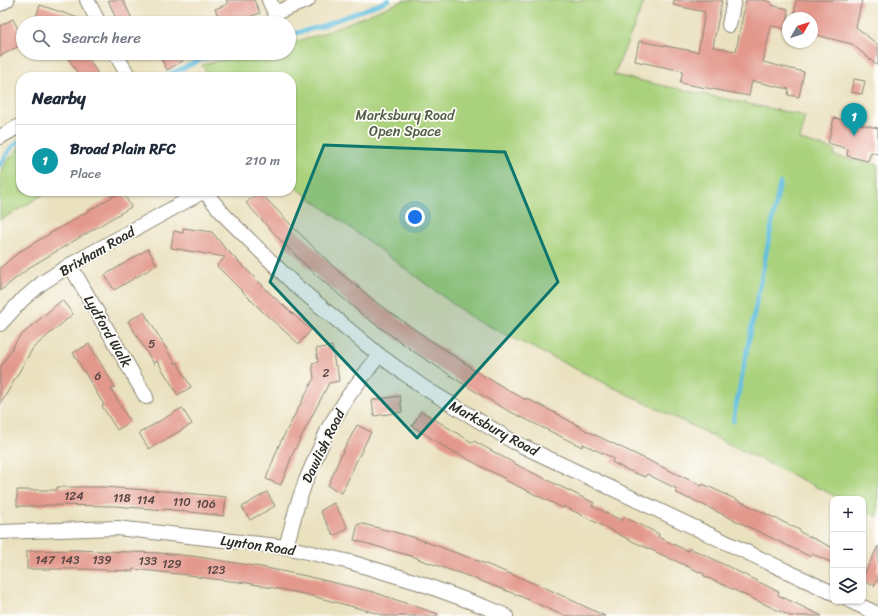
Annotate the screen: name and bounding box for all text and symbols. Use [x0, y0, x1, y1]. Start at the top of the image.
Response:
north arrow [782, 12, 818, 48]
search box [16, 16, 296, 60]
text: Search here [62, 25, 141, 51]
icon: search [30, 27, 52, 49]
text: Nearby [32, 83, 86, 113]
park label: Marksbury Road Open Space [356, 103, 456, 144]
pin: 1 [841, 103, 867, 136]
text: Broad Plain RFC [70, 136, 176, 162]
text: 1 [42, 149, 48, 172]
text: 210 m [245, 149, 280, 172]
text: Place [70, 162, 101, 185]
your location [405, 207, 425, 227]
street label: Brixham Road [55, 219, 141, 283]
street label: Lydford Walk [77, 290, 139, 373]
house number: 5 [148, 333, 156, 355]
house number: 2 [323, 362, 330, 384]
house number: 6 [95, 365, 102, 387]
street label: Marksbury Road [444, 394, 544, 464]
street label: Dawlish Road [295, 404, 353, 487]
house number: 124 [64, 485, 84, 507]
house number: 118 [113, 487, 131, 509]
house number: 114 [137, 489, 155, 511]
house number: 110 [173, 491, 191, 513]
house number: 106 [196, 493, 216, 515]
map controls [830, 496, 866, 604]
button: + [830, 496, 866, 532]
street label: Lynton Road [219, 528, 299, 563]
button: − [830, 532, 866, 568]
house number: 147 [35, 549, 56, 571]
house number: 143 [60, 549, 80, 571]
house number: 139 [92, 549, 112, 571]
house number: 133 [139, 550, 158, 572]
house number: 129 [162, 553, 182, 575]
house number: 123 [207, 559, 226, 581]
button: layers [830, 568, 866, 604]

